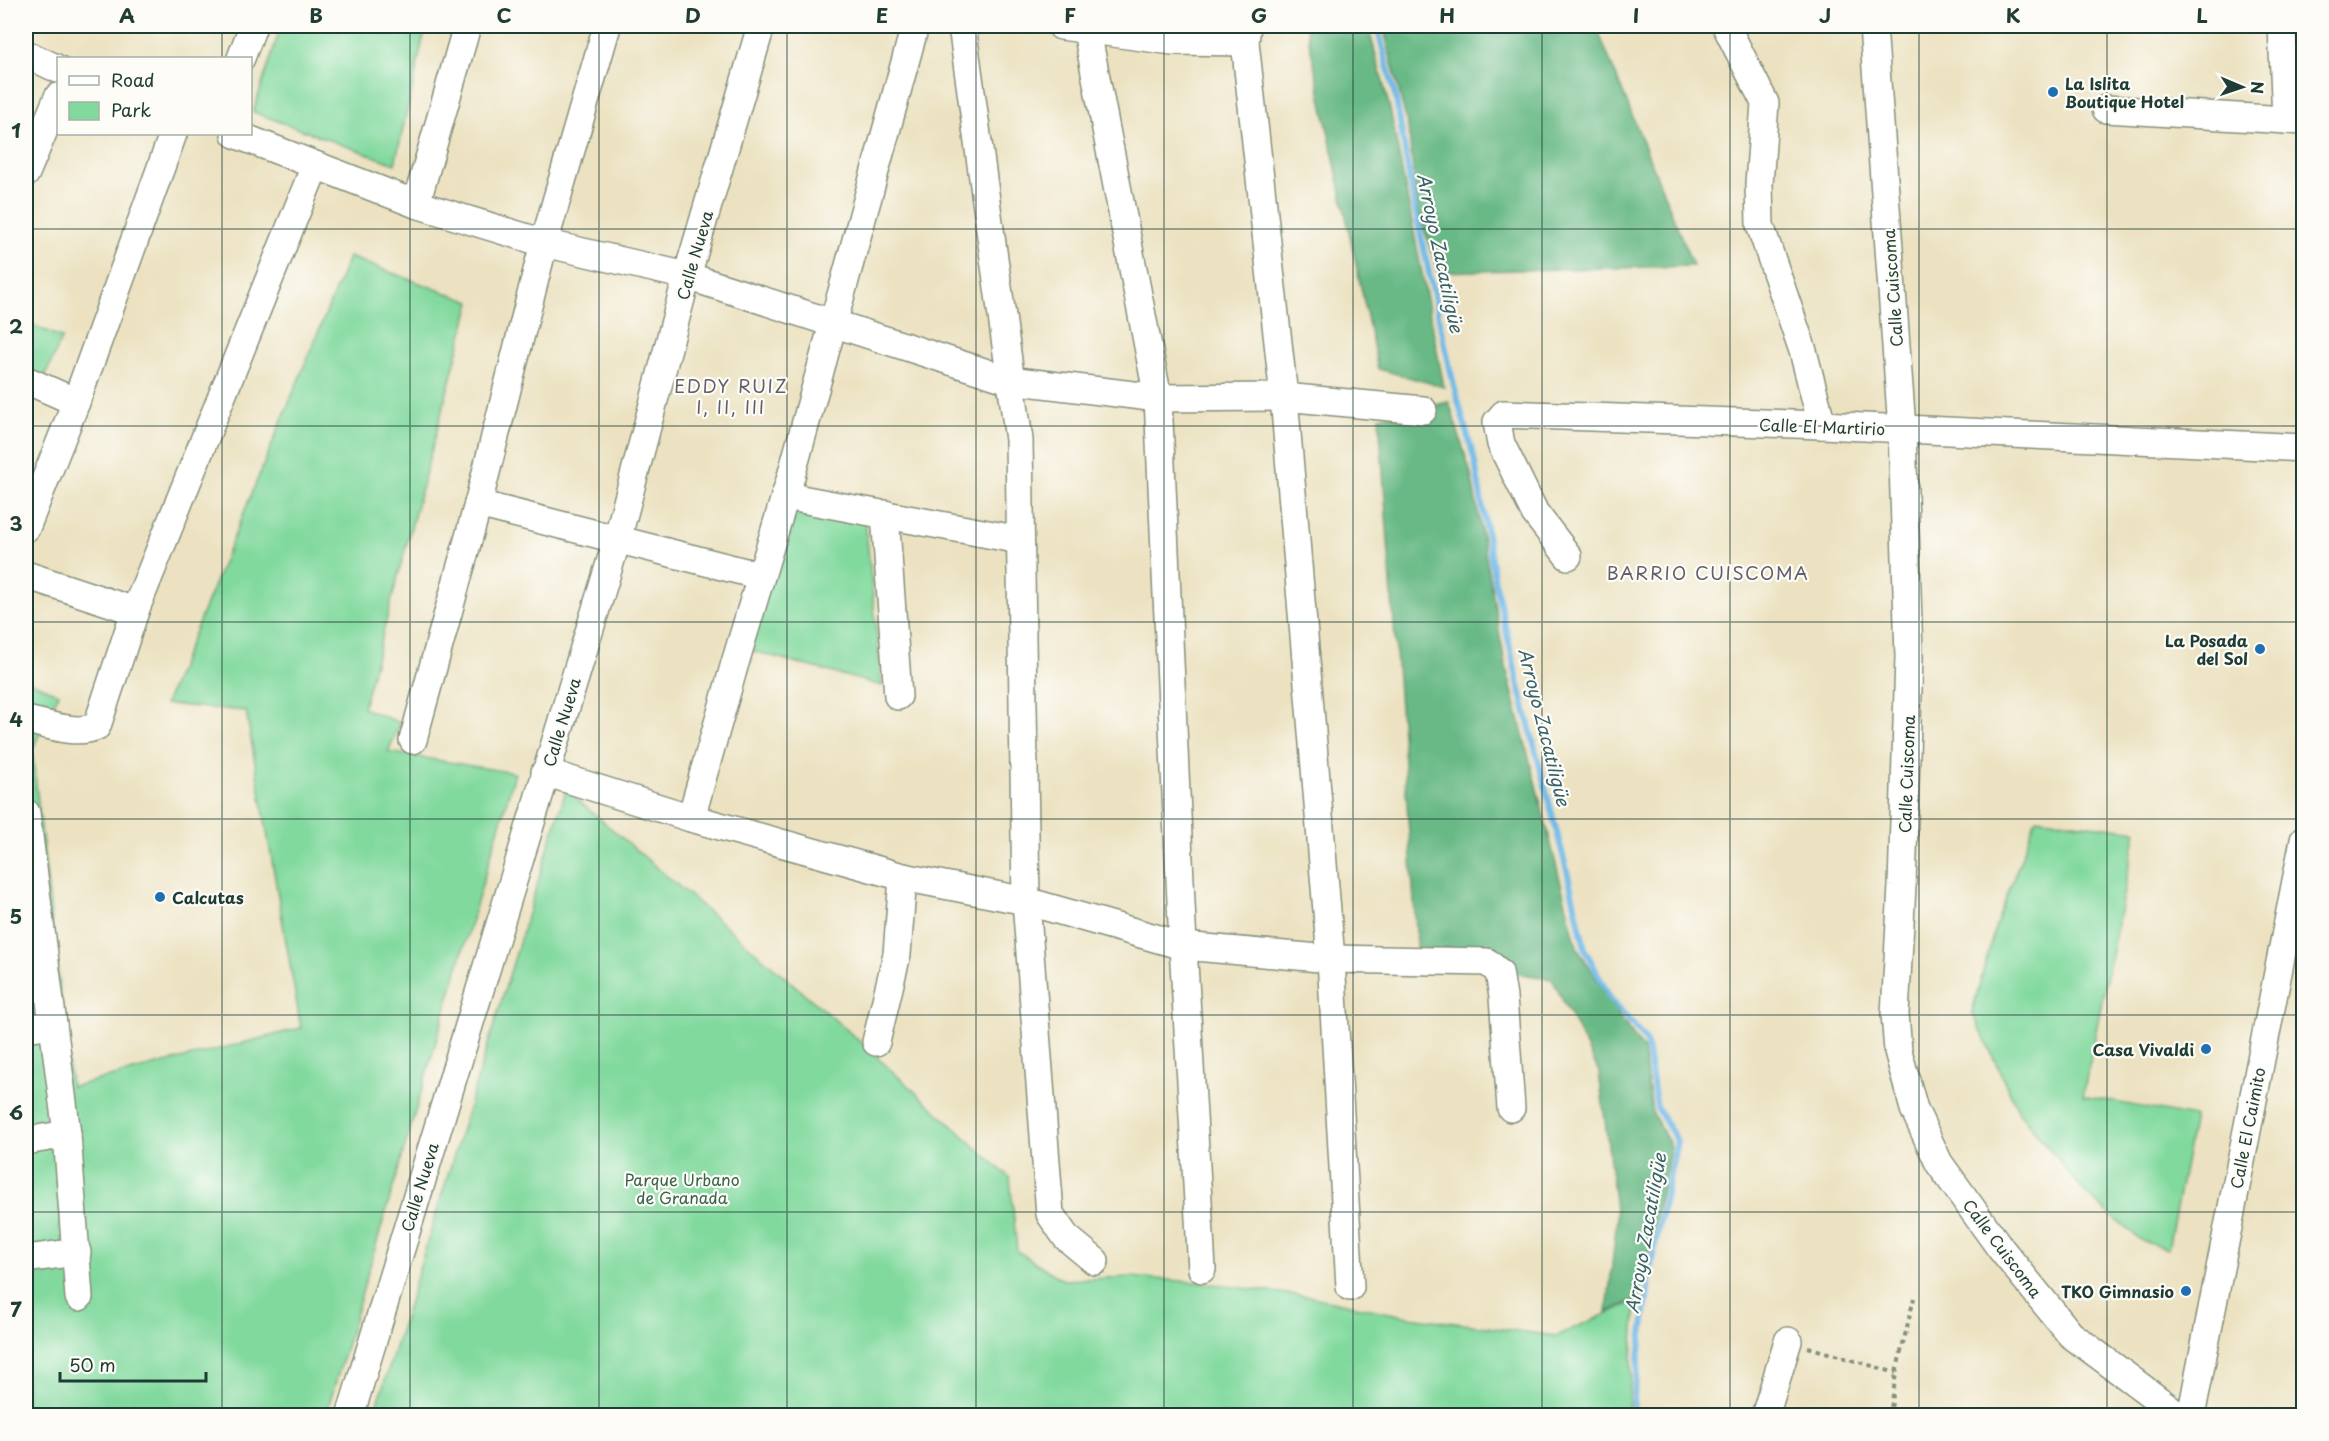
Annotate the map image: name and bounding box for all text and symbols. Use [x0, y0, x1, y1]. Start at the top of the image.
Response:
text: A [119, 0, 135, 30]
text: B [309, 0, 323, 30]
text: C [496, 0, 512, 30]
text: D [685, 0, 701, 30]
text: E [876, 0, 888, 30]
text: F [1064, 0, 1076, 30]
text: G [1251, 0, 1267, 30]
text: H [1439, 0, 1455, 30]
text: I [1633, 0, 1639, 30]
text: J [1819, 0, 1831, 30]
text: K [2006, 0, 2021, 30]
text: L [2196, 0, 2208, 30]
legend [57, 57, 252, 135]
north arrow [2212, 57, 2272, 117]
text: Road [111, 66, 155, 93]
place label: La Islita Boutique Hotel [2065, 71, 2184, 113]
text: N [2246, 81, 2270, 94]
marker: La Islita Boutique Hotel [2046, 85, 2060, 99]
text: Park [111, 96, 151, 123]
text: 1 [11, 115, 21, 145]
water label: Arroyo Zacatiligüe [1411, 171, 1471, 336]
street label: Calle Nueva [670, 207, 718, 303]
street label: Calle Cuiscoma [1876, 228, 1908, 348]
text: 2 [9, 311, 23, 341]
district label: EDDY RUIZ I, II, III [674, 372, 788, 420]
street label: Calle El Martirio [1759, 412, 1886, 440]
text: 3 [9, 508, 23, 538]
district label: BARRIO CUISCOMA [1607, 559, 1809, 586]
place label: La Posada del Sol [2165, 628, 2248, 670]
marker: La Posada del Sol [2253, 642, 2267, 656]
water label: Arroyo Zacatiligüe [1512, 645, 1578, 810]
street label: Calle Nueva [536, 674, 586, 770]
text: 4 [9, 704, 23, 734]
street label: Calle Cuiscoma [1892, 715, 1920, 833]
place label: Calcutas [172, 885, 244, 909]
marker: Calcutas [153, 890, 167, 904]
text: 5 [10, 901, 22, 931]
place label: Casa Vivaldi [2093, 1037, 2194, 1061]
marker: Casa Vivaldi [2199, 1042, 2213, 1056]
street label: Calle El Caimito [2223, 1065, 2271, 1191]
text: 6 [9, 1097, 23, 1127]
street label: Calle Nueva [394, 1139, 444, 1235]
water label: Arroyo Zacatiligüe [1618, 1150, 1673, 1315]
park label: Parque Urbano de Granada [624, 1167, 740, 1209]
street label: Calle Cuiscoma [1958, 1194, 2048, 1302]
place label: TKO Gimnasio [2061, 1279, 2174, 1303]
marker: TKO Gimnasio [2179, 1284, 2193, 1298]
text: 7 [10, 1294, 22, 1324]
scale bar [60, 1345, 206, 1383]
text: 50 m [69, 1351, 116, 1378]

